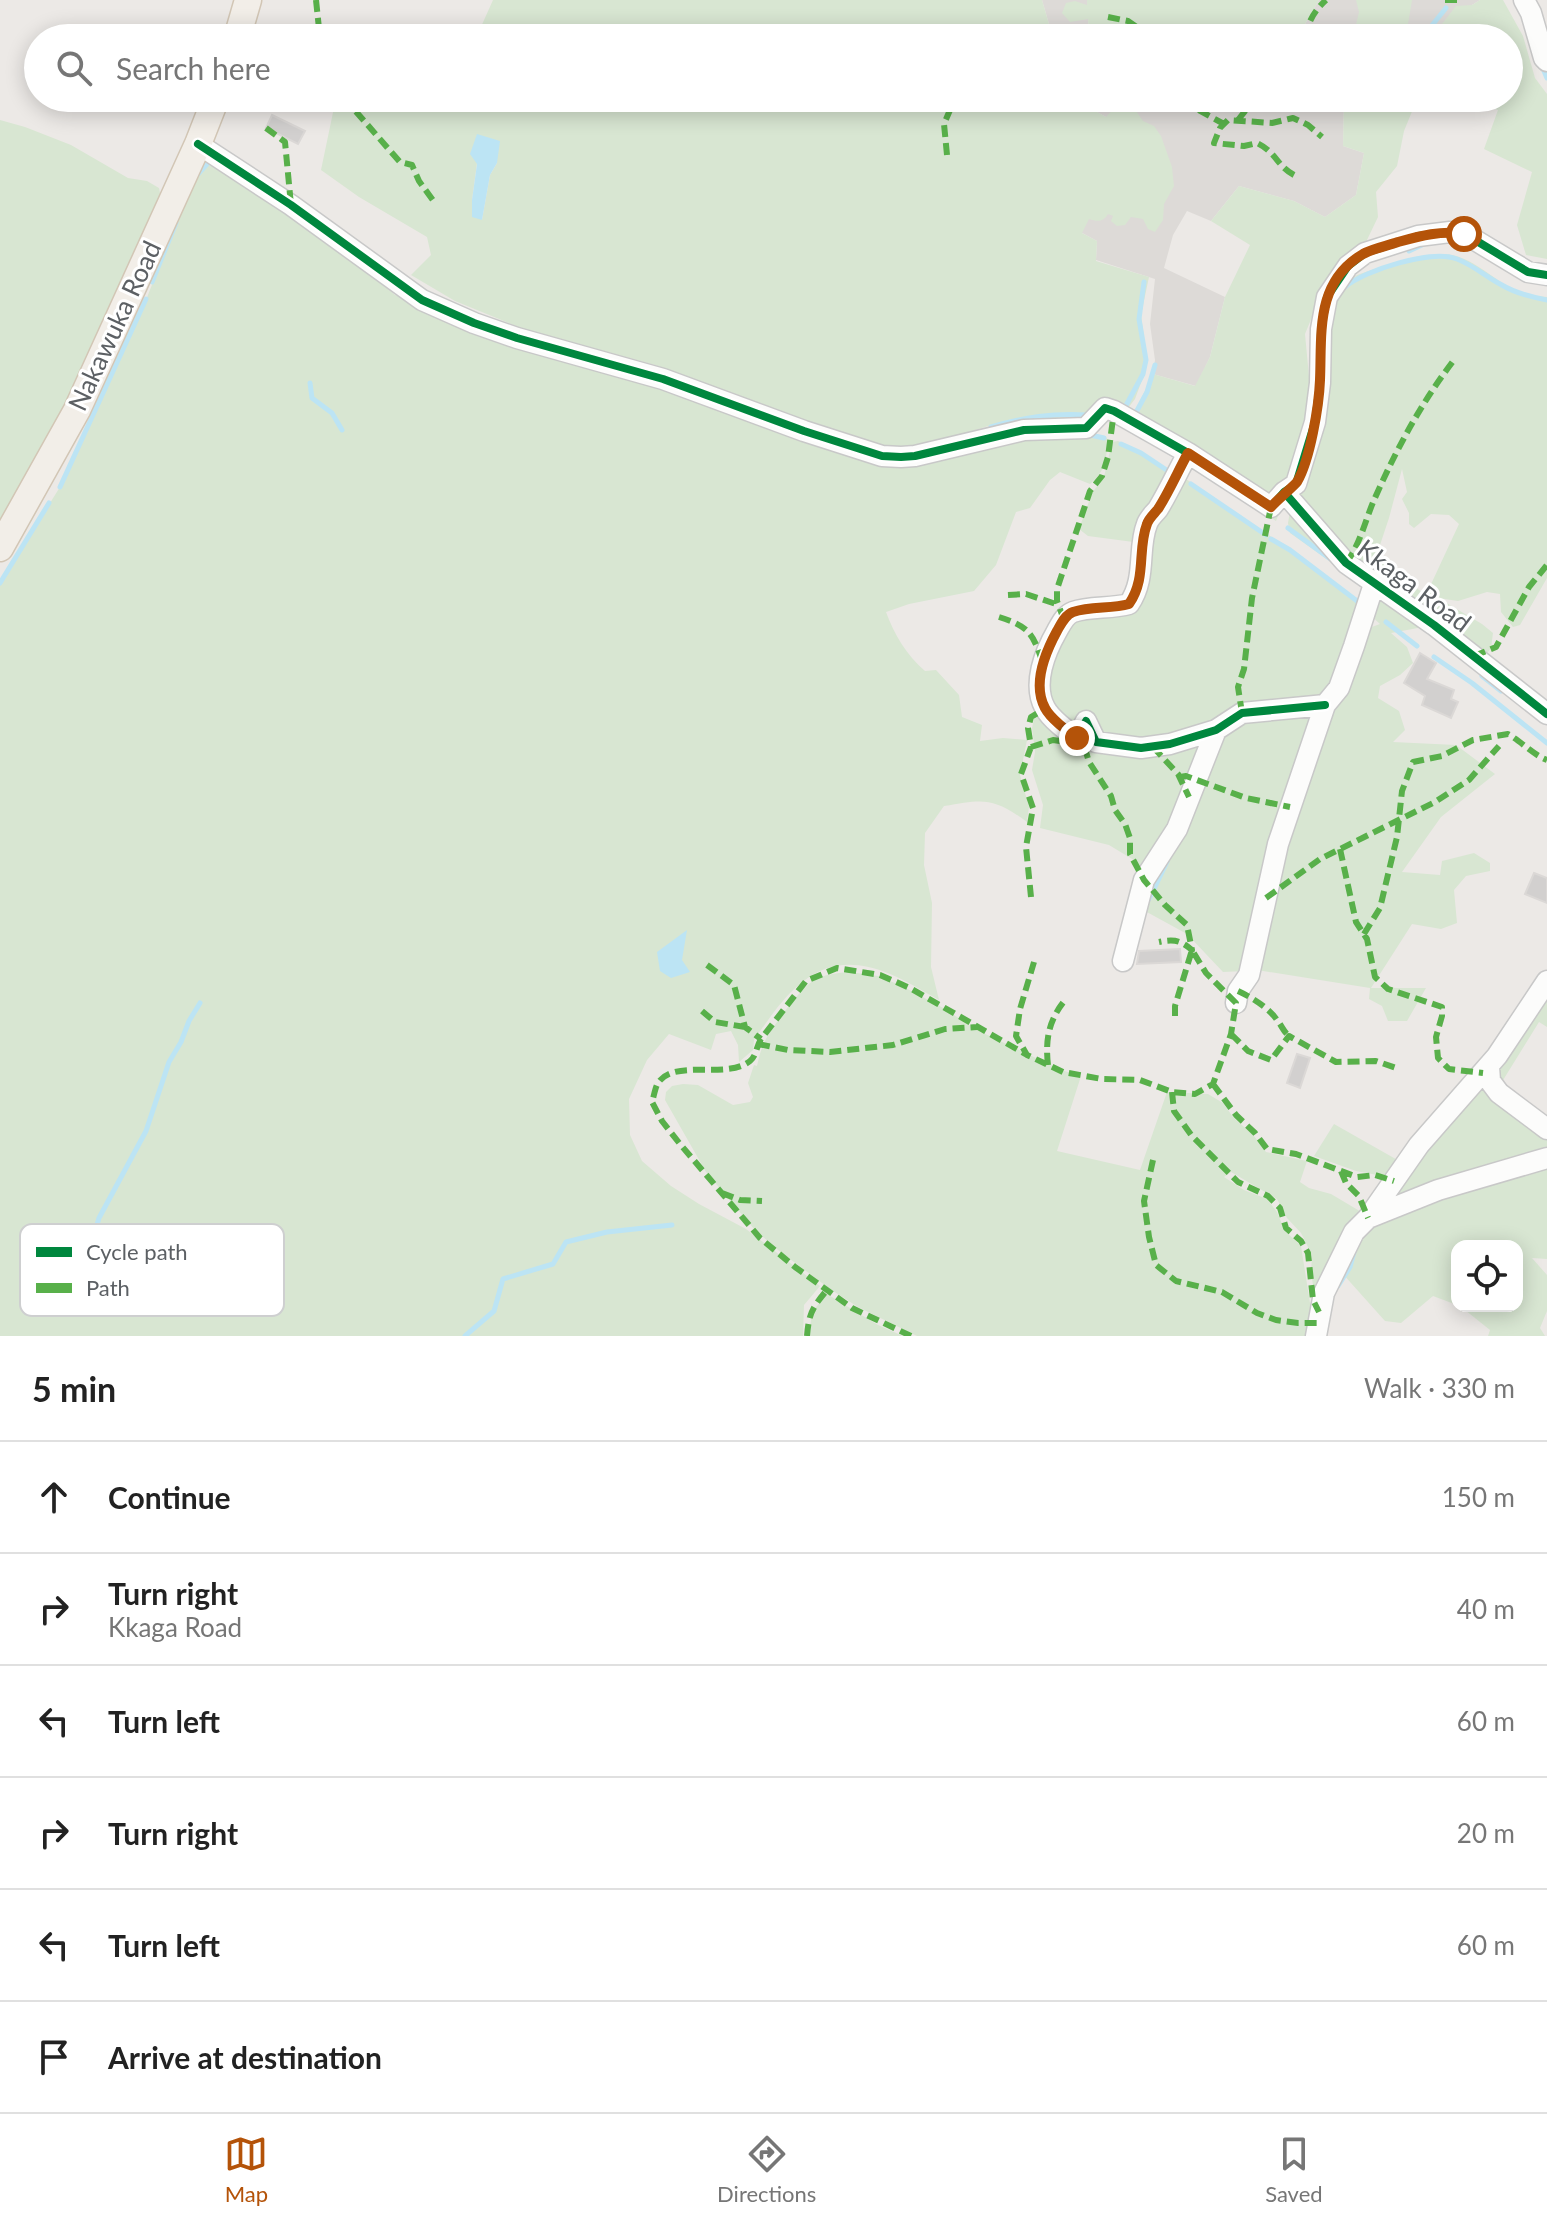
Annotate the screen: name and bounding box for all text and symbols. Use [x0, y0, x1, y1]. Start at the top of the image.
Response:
search box [24, 24, 1523, 112]
icon: search [52, 46, 96, 90]
text: Search here [116, 50, 271, 86]
route start [1446, 216, 1482, 252]
street label: Nakawuka Road [61, 236, 167, 416]
street label: Kkaga Road [1351, 532, 1478, 638]
route end [1059, 720, 1095, 756]
legend [20, 1224, 284, 1316]
text: Cycle path [86, 1238, 188, 1265]
map controls [1451, 1240, 1523, 1312]
button: locate [1451, 1240, 1523, 1312]
text: Path [86, 1274, 130, 1301]
text: 5 min [32, 1368, 116, 1409]
text: Walk · 330 m [1364, 1372, 1515, 1404]
icon: ahead [32, 1475, 76, 1519]
text: Continue [108, 1479, 231, 1515]
text: 150 m [1442, 1481, 1515, 1513]
text: Turn right [108, 1575, 238, 1611]
icon: right [32, 1587, 76, 1631]
text: 40 m [1457, 1593, 1515, 1625]
text: Kkaga Road [108, 1611, 242, 1643]
icon: left [32, 1699, 76, 1743]
text: Turn left [108, 1703, 220, 1739]
text: 60 m [1457, 1705, 1515, 1737]
icon: right [32, 1811, 76, 1855]
text: Turn right [108, 1815, 238, 1851]
text: 20 m [1457, 1817, 1515, 1849]
icon: left [32, 1923, 76, 1967]
text: Turn left [108, 1927, 220, 1963]
text: 60 m [1457, 1929, 1515, 1961]
icon: arrive [32, 2035, 76, 2079]
text: Arrive at destination [108, 2039, 382, 2075]
tab: Map [224, 2132, 268, 2207]
tab: Directions [717, 2132, 816, 2207]
tab: Saved [1265, 2132, 1323, 2207]

